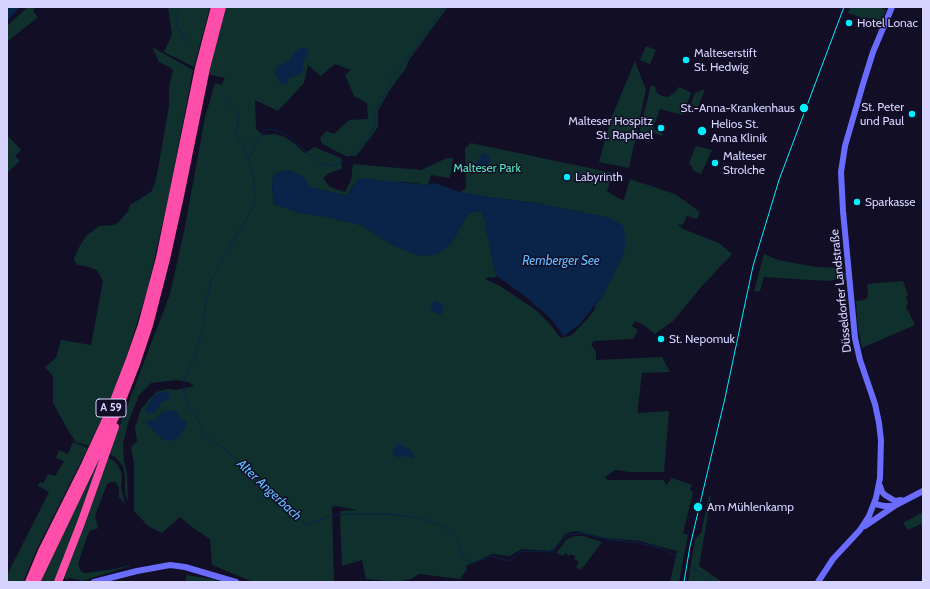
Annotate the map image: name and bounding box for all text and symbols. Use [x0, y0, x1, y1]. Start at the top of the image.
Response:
place label: Hotel Lonac [857, 16, 918, 30]
marker: Hotel Lonac [844, 18, 854, 28]
place label: Malteserstift St. Hedwig [694, 46, 757, 74]
marker: Malteserstift St. Hedwig [681, 55, 691, 65]
place label: St. Peter und Paul [860, 100, 904, 128]
place label: St.-Anna-Krankenhaus [680, 101, 795, 115]
marker: St.-Anna-Krankenhaus [798, 102, 810, 114]
marker: St. Peter und Paul [907, 109, 917, 119]
place label: Malteser Hospitz St. Raphael [568, 114, 653, 142]
place label: Helios St. Anna Klinik [711, 117, 767, 145]
marker: Malteser Hospitz St. Raphael [656, 123, 666, 133]
marker: Helios St. Anna Klinik [696, 125, 708, 137]
place label: Malteser Strolche [723, 149, 766, 177]
marker: Malteser Strolche [710, 158, 720, 168]
park label: Malteser Park [453, 161, 521, 175]
place label: Labyrinth [575, 170, 623, 184]
marker: Labyrinth [562, 172, 572, 182]
place label: Sparkasse [865, 195, 915, 209]
marker: Sparkasse [852, 197, 862, 207]
street label: Düsseldorfer Landstraße [827, 229, 855, 353]
water label: Remberger See [522, 253, 600, 269]
place label: St. Nepomuk [669, 332, 735, 346]
marker: St. Nepomuk [656, 334, 666, 344]
road number: A 59 [96, 399, 126, 417]
water label: Alter Angerbach [234, 456, 304, 524]
place label: Am Mühlenkamp [707, 500, 794, 514]
marker: Am Mühlenkamp [692, 501, 704, 513]

